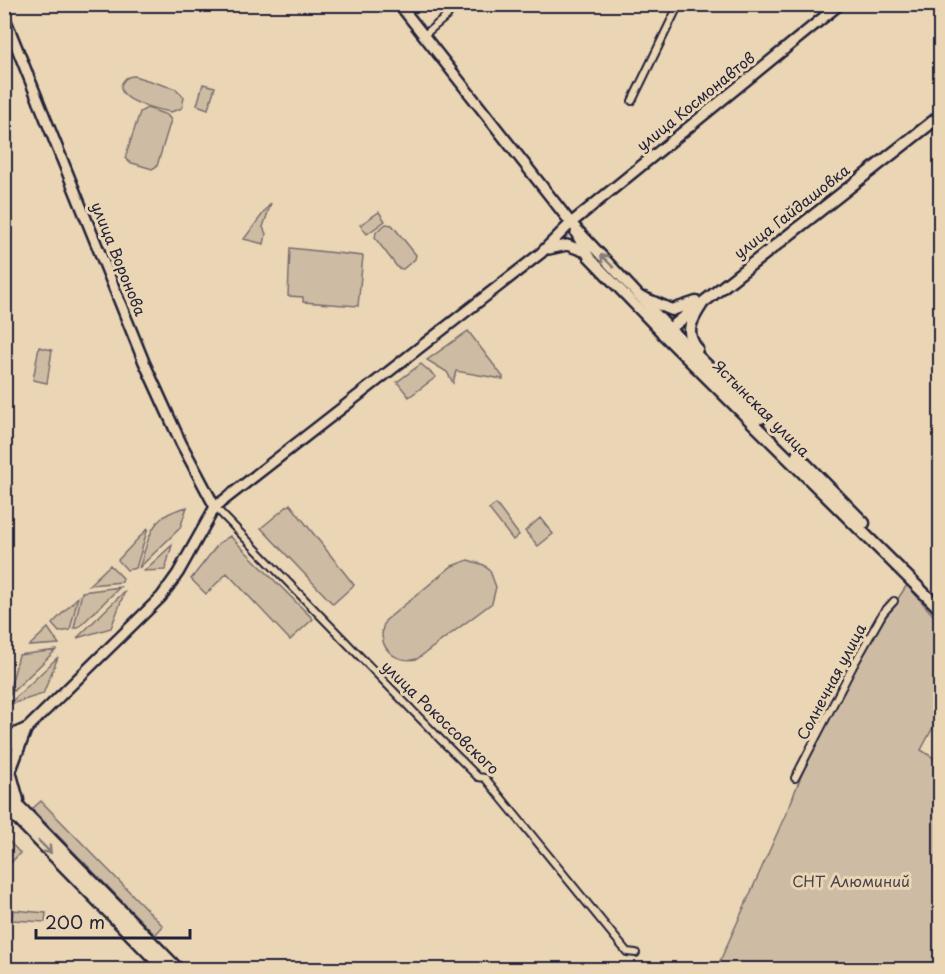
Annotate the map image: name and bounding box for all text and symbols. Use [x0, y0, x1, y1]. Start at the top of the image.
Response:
street label: улица Космонавтов [631, 46, 760, 156]
street label: улица Гайдашовка [728, 158, 854, 263]
street label: улица Воронова [86, 198, 153, 320]
one-way arrow [600, 254, 615, 269]
street label: Ястынская улица [708, 354, 816, 462]
street label: Солнечная улица [790, 618, 871, 744]
street label: улица Рокоссовского [377, 655, 505, 779]
one-way arrow [38, 839, 52, 854]
park label: СНТ Алюминий [792, 869, 910, 892]
scale bar [36, 902, 190, 940]
text: 200 m [45, 908, 105, 935]

